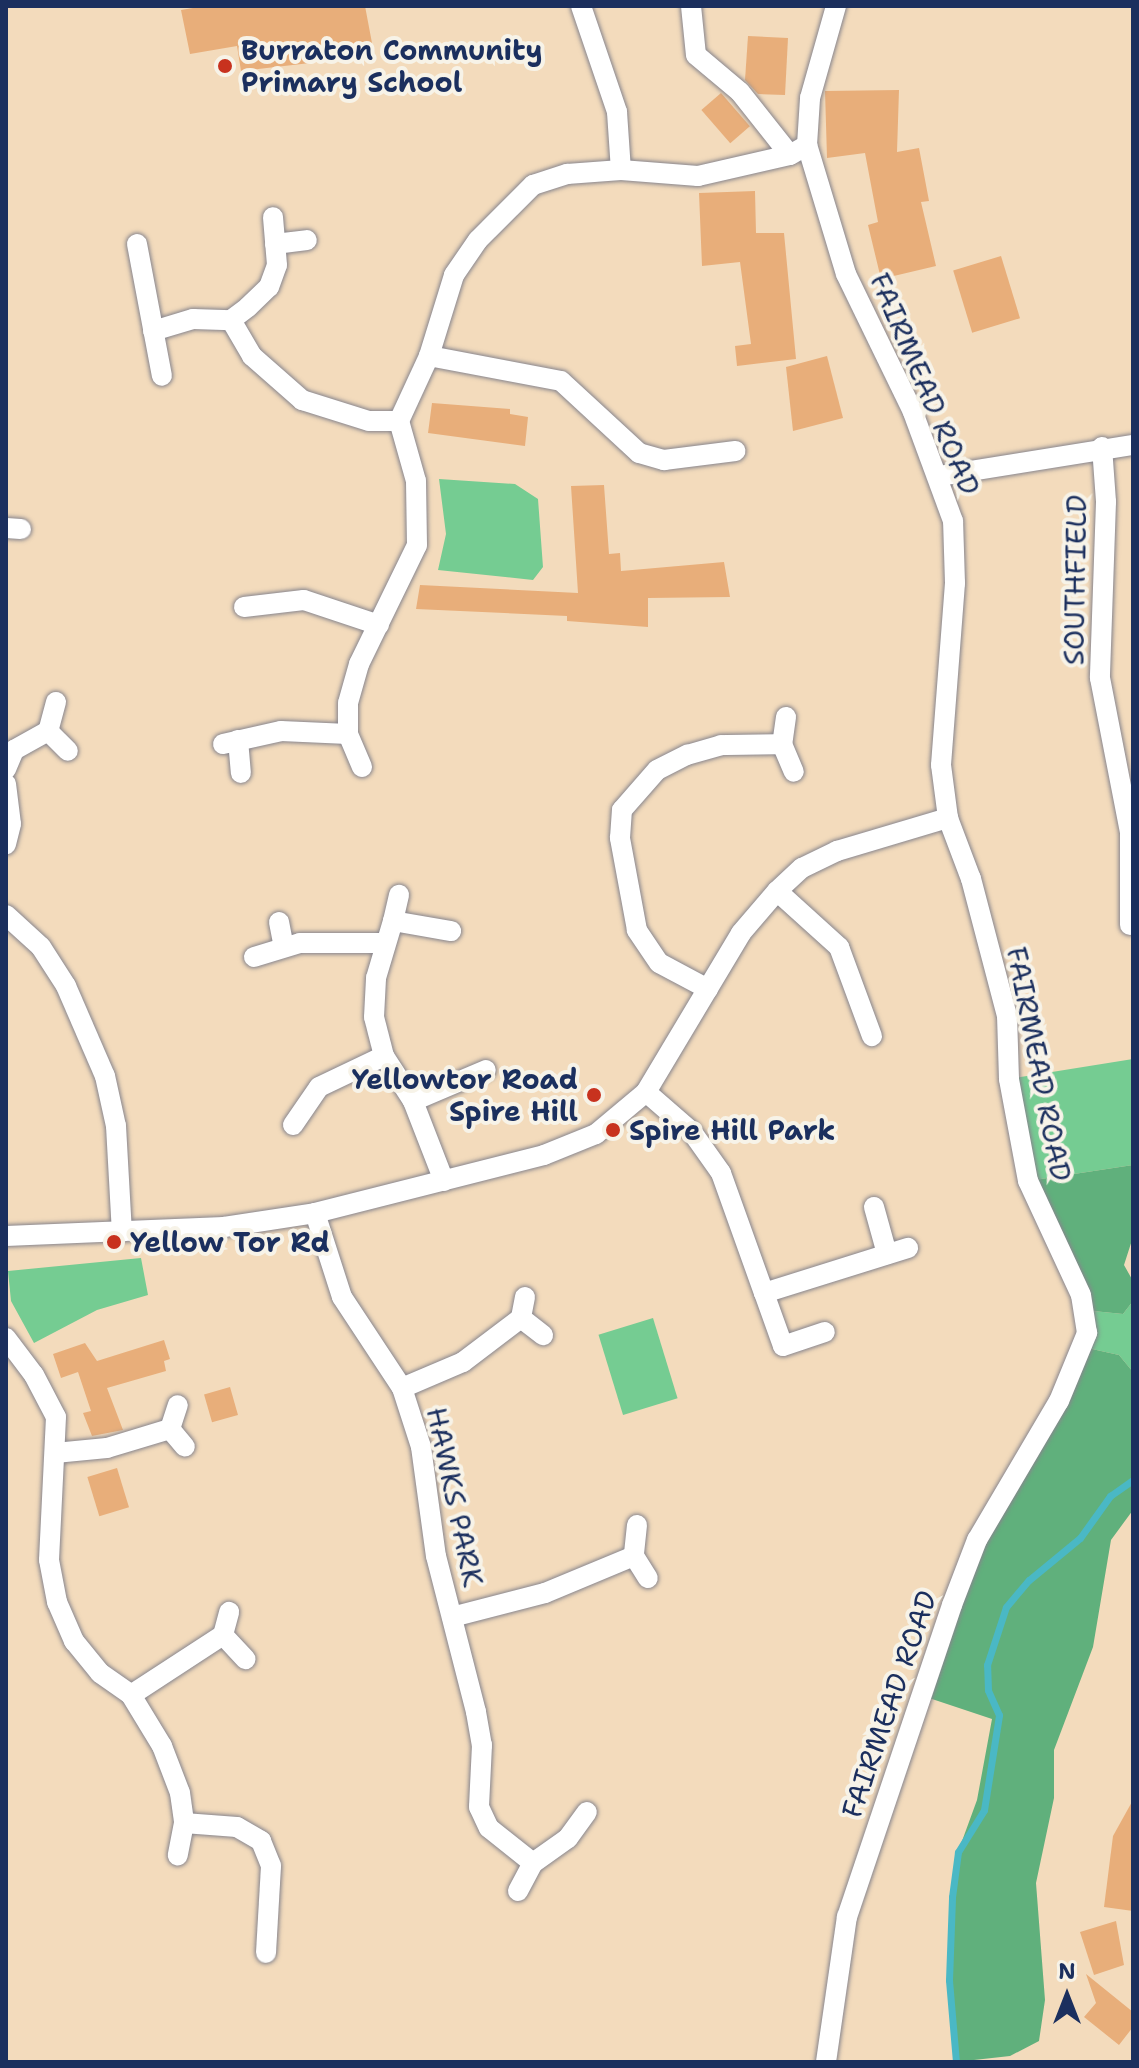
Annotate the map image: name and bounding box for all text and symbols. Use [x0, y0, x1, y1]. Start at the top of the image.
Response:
place label: Burraton Community Primary School [241, 33, 543, 99]
marker: Burraton Community Primary School [216, 57, 234, 75]
street label: FAIRMEAD ROAD [863, 268, 987, 500]
street label: SOUTHFIELD [1057, 494, 1093, 666]
street label: FAIRMEAD ROAD [1000, 944, 1078, 1184]
place label: Yellowtor Road Spire Hill [352, 1062, 578, 1128]
marker: Yellowtor Road Spire Hill [585, 1086, 603, 1104]
place label: Spire Hill Park [629, 1113, 835, 1147]
marker: Spire Hill Park [604, 1121, 622, 1139]
place label: Yellow Tor Rd [130, 1225, 330, 1259]
marker: Yellow Tor Rd [105, 1233, 123, 1251]
street label: HAWKS PARK [420, 1404, 490, 1590]
street label: FAIRMEAD ROAD [834, 1586, 944, 1822]
north arrow [1027, 1956, 1107, 2036]
text: N [1058, 1957, 1076, 1986]

